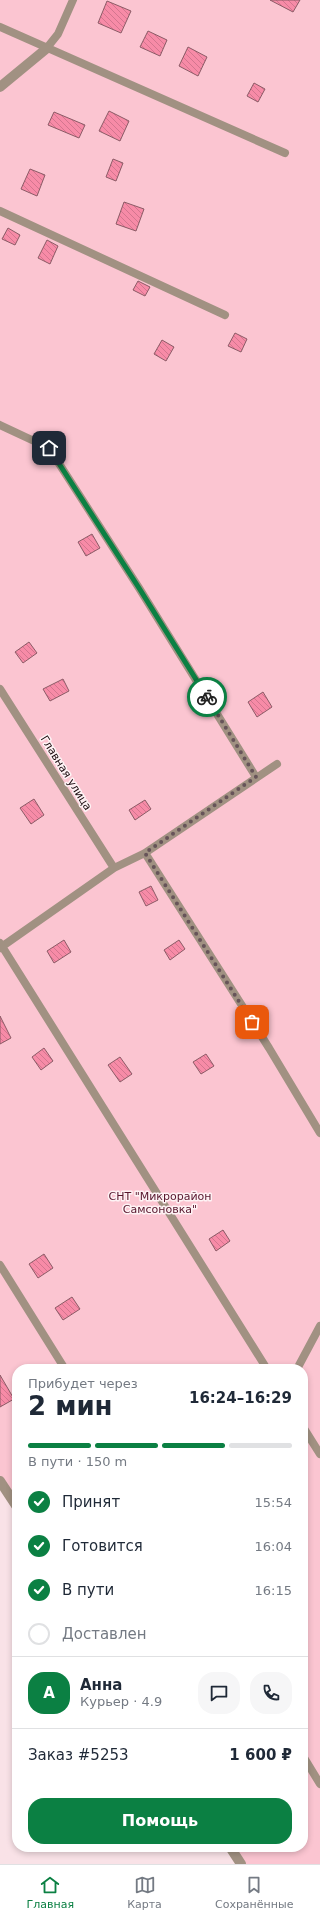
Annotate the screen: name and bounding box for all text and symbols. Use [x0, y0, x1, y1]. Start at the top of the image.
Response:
pin [32, 431, 66, 465]
icon: home [38, 437, 60, 459]
courier [187, 677, 227, 717]
icon: bike [196, 686, 218, 708]
street label: Главная улица [38, 733, 94, 813]
pin [235, 1005, 269, 1039]
icon: bag [241, 1011, 263, 1033]
park label: СНТ "Микрорайон Самсоновка" [108, 1190, 212, 1216]
text: Прибудет через [28, 1376, 138, 1391]
text: 16:24–16:29 [189, 1389, 292, 1407]
text: 2 мин [28, 1391, 113, 1421]
text: В пути · 150 m [28, 1454, 127, 1469]
icon: check [28, 1491, 50, 1513]
text: Принят [62, 1493, 120, 1511]
text: 15:54 [255, 1495, 292, 1510]
icon: check [28, 1535, 50, 1557]
text: Готовится [62, 1537, 143, 1555]
text: 16:04 [255, 1539, 292, 1554]
icon: check [28, 1579, 50, 1601]
text: В пути [62, 1581, 114, 1599]
text: 16:15 [255, 1583, 292, 1598]
text: Доставлен [62, 1625, 147, 1643]
button: chat [198, 1672, 240, 1714]
button: phone [250, 1672, 292, 1714]
text: Анна [80, 1676, 122, 1694]
text: А [43, 1684, 55, 1702]
text: Курьер · 4.9 [80, 1694, 162, 1709]
text: Заказ #5253 [28, 1746, 129, 1764]
text: 1 600 ₽ [229, 1746, 292, 1764]
button: Помощь [28, 1798, 292, 1844]
tab: Главная [27, 1874, 74, 1911]
tab: Карта [127, 1874, 162, 1911]
tab: Сохранённые [215, 1874, 293, 1911]

